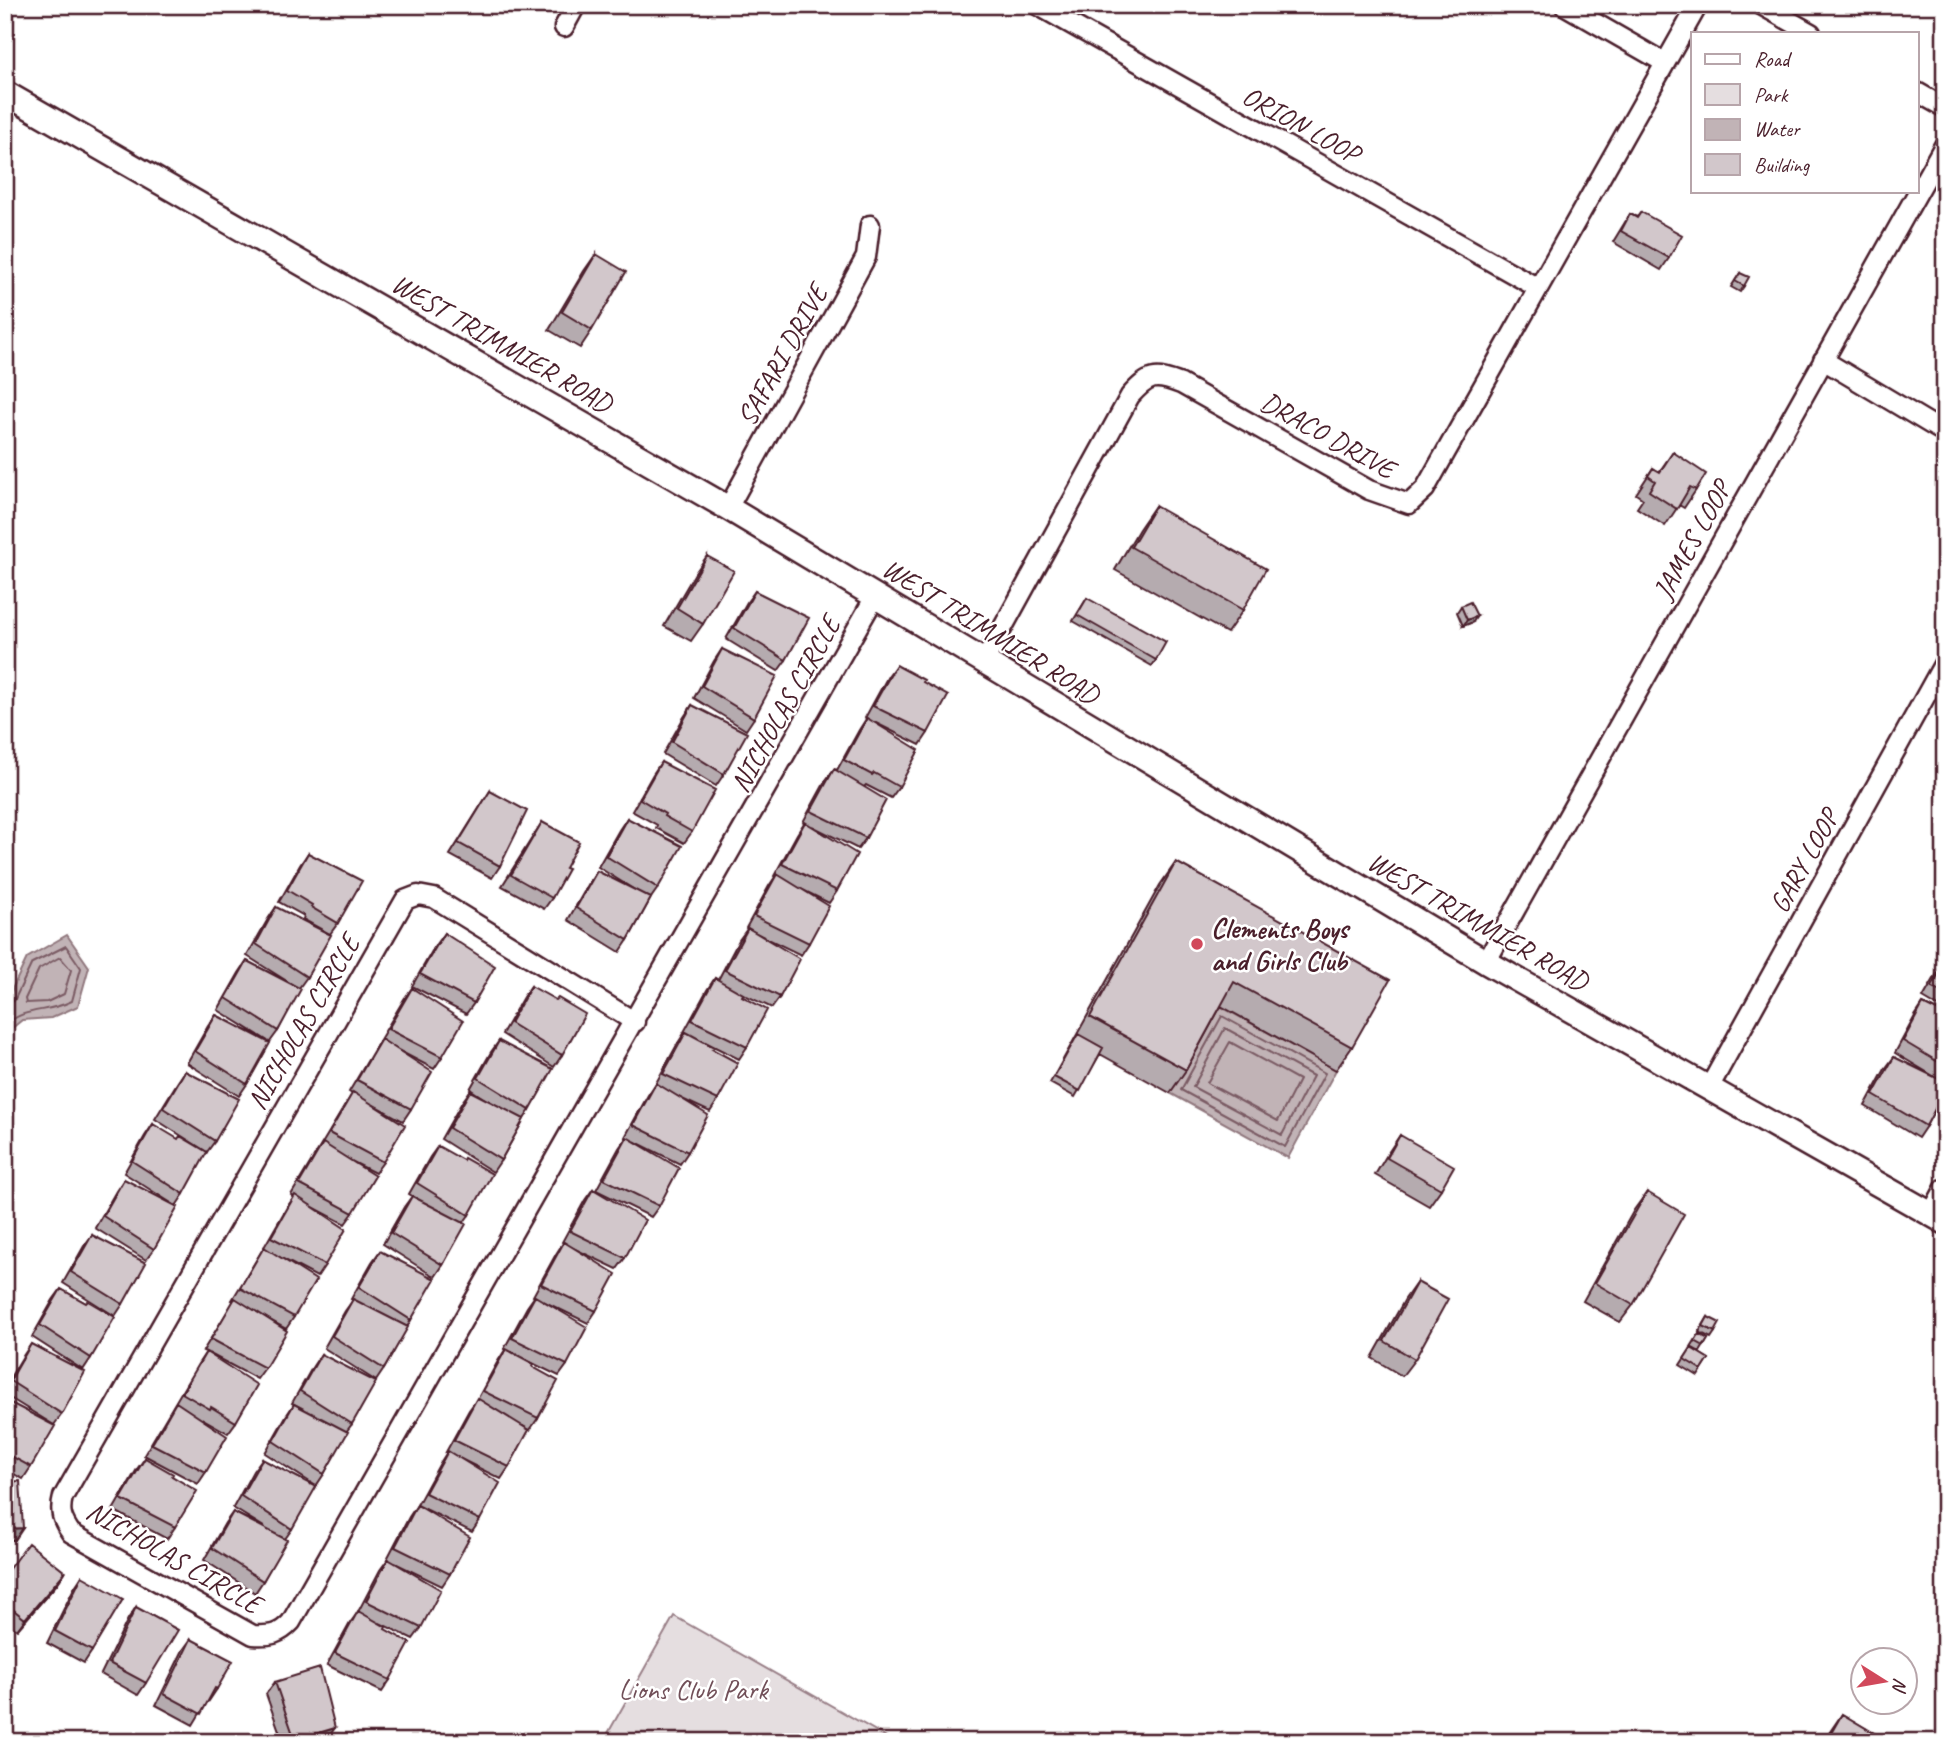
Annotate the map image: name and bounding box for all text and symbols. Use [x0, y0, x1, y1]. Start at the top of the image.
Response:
legend [1691, 32, 1918, 192]
text: Road [1754, 46, 1793, 72]
street label: ORION LOOP [1236, 78, 1369, 172]
text: Park [1754, 82, 1789, 108]
text: Water [1754, 116, 1801, 142]
text: Building [1754, 152, 1811, 178]
street label: WEST TRIMMIER ROAD [386, 266, 621, 422]
street label: SAFARI DRIVE [729, 275, 837, 432]
street label: DRACO DRIVE [1255, 384, 1404, 488]
street label: JAMES LOOP [1644, 471, 1741, 607]
street label: WEST TRIMMIER ROAD [876, 550, 1108, 713]
street label: NICHOLAS CIRCLE [722, 607, 850, 798]
street label: GARY LOOP [1761, 800, 1848, 919]
street label: WEST TRIMMIER ROAD [1362, 844, 1597, 1000]
place label: Clements Boys and Girls Club [1211, 911, 1351, 978]
street label: NICHOLAS CIRCLE [239, 925, 369, 1116]
marker: Clements Boys and Girls Club [1189, 936, 1205, 952]
street label: NICHOLAS CIRCLE [80, 1493, 271, 1623]
north arrow [1848, 1646, 1918, 1716]
park label: Lions Club Park [619, 1672, 769, 1707]
text: N [1886, 1676, 1913, 1695]

